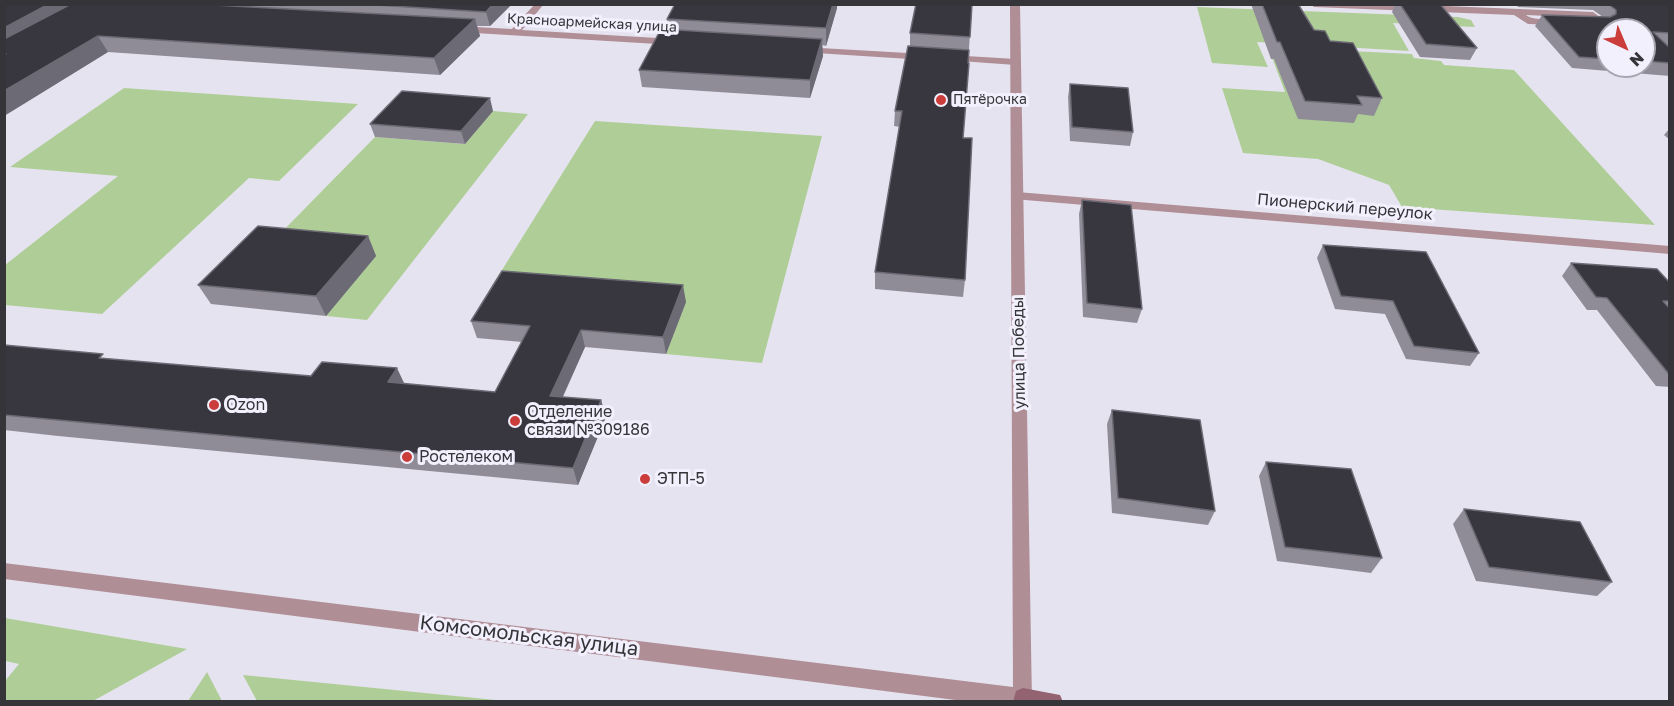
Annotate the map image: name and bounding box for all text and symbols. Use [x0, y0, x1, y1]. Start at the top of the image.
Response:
street label: Красноармейская улица [507, 10, 677, 36]
north arrow [1596, 18, 1656, 78]
text: N [1626, 48, 1648, 71]
place label: Пятёрочка [953, 92, 1027, 108]
marker: Пятёрочка [934, 93, 948, 107]
street label: Пионерский переулок [1256, 190, 1434, 224]
street label: улица Победы [1008, 297, 1030, 409]
place label: Ozon [226, 395, 265, 415]
marker: Ozon [207, 398, 221, 412]
place label: Отделение связи №309186 [527, 402, 650, 440]
marker: Отделение связи №309186 [508, 414, 522, 428]
place label: Ростелеком [419, 447, 513, 467]
marker: Ростелеком [400, 450, 414, 464]
place label: ЭТП-5 [657, 469, 705, 489]
marker: ЭТП-5 [638, 472, 652, 486]
street label: Комсомольская улица [418, 611, 640, 661]

